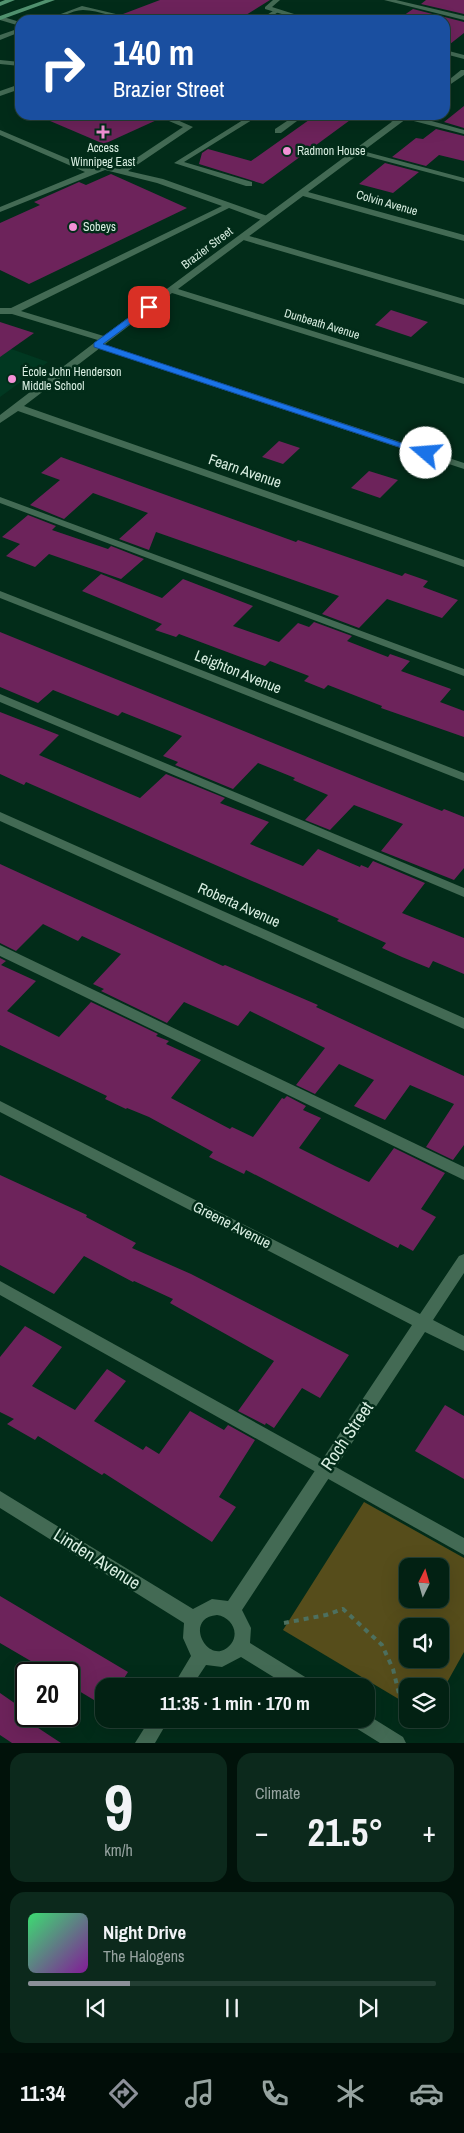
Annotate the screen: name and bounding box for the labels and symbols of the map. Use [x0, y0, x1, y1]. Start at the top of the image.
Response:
marker: Access Winnipeg East [96, 125, 110, 139]
place label: Access Winnipeg East [71, 140, 136, 170]
place label: Radmon House [297, 143, 365, 159]
marker: Radmon House [281, 145, 293, 157]
street label: Colvin Avenue [354, 187, 420, 219]
place label: Sobeys [83, 219, 116, 235]
marker: Sobeys [67, 221, 79, 233]
street label: Brazier Street [178, 223, 236, 273]
pin [128, 286, 170, 328]
street label: Dunbeath Avenue [282, 305, 362, 343]
place label: École John Henderson Middle School [22, 364, 122, 394]
marker: École John Henderson Middle School [6, 373, 18, 385]
position arrow [399, 426, 451, 478]
street label: Fearn Avenue [206, 448, 285, 493]
street label: Leighton Avenue [192, 645, 285, 699]
street label: Roberta Avenue [195, 877, 284, 932]
street label: Greene Avenue [189, 1196, 275, 1253]
street label: Roch Street [314, 1396, 379, 1475]
street label: Linden Avenue [49, 1522, 146, 1595]
north arrow [399, 1558, 449, 1608]
speed limit sign: 20 [15, 1662, 80, 1727]

